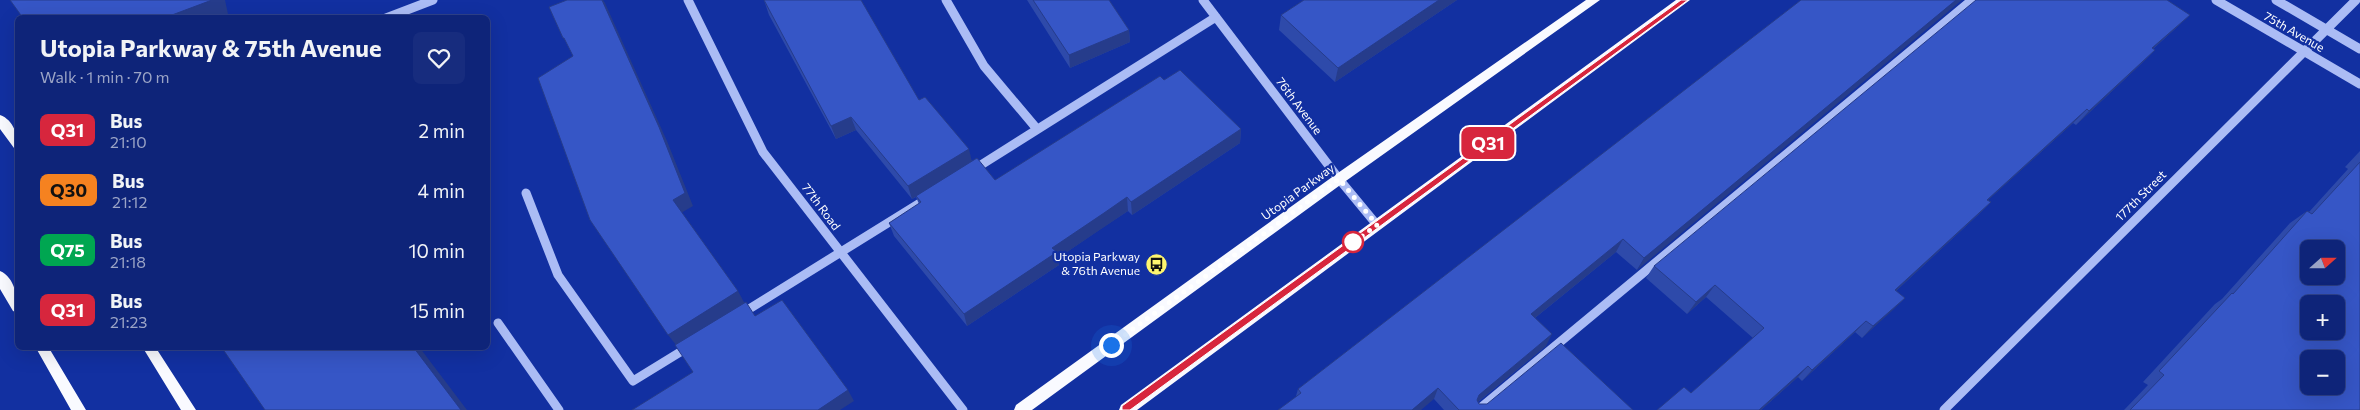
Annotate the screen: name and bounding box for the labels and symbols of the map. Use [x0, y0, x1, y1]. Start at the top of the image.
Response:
street label: 75th Avenue [2262, 8, 2327, 54]
street label: 76th Avenue [1274, 74, 1326, 137]
line badge: Q31 [1459, 127, 1517, 159]
street label: Utopia Parkway [1258, 160, 1337, 222]
street label: 177th Street [2112, 167, 2169, 224]
street label: 77th Road [800, 180, 844, 233]
unlabelled marker [1342, 231, 1364, 253]
north arrow [2300, 240, 2345, 285]
place label: Utopia Parkway & 76th Avenue [1054, 249, 1140, 277]
bus stop icon: Utopia Parkway & 76th Avenue [1144, 252, 1168, 276]
your location [1099, 333, 1124, 358]

